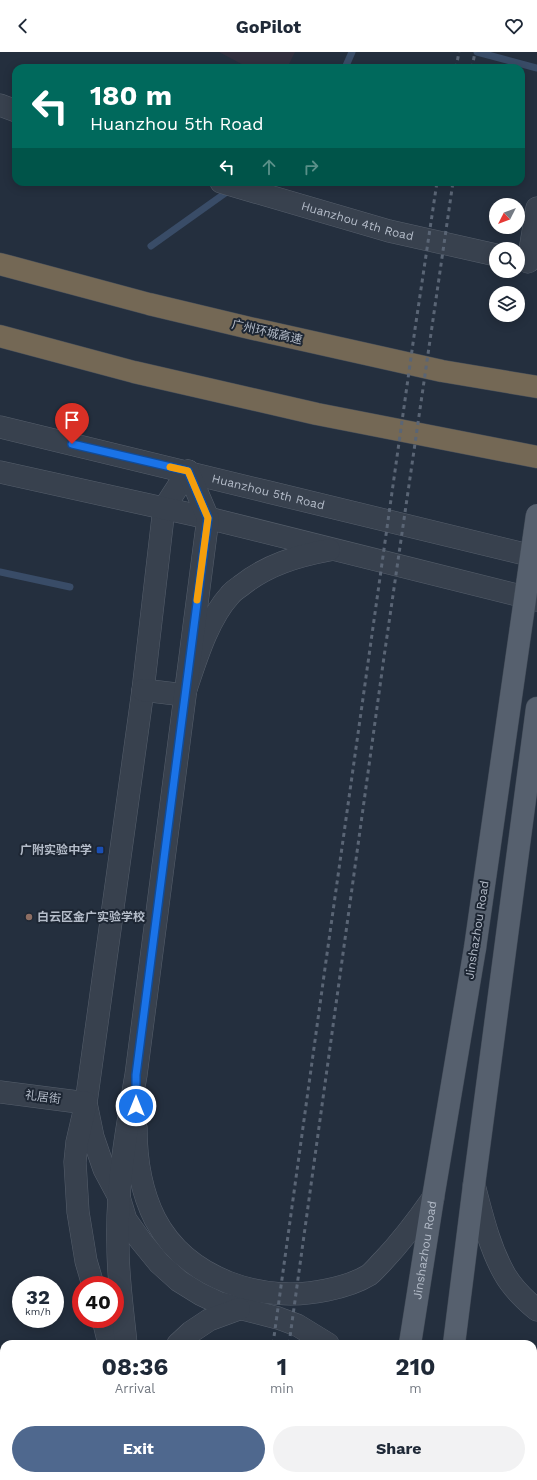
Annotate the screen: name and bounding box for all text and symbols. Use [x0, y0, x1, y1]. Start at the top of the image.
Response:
icon: back [12, 15, 34, 37]
icon: heart [503, 15, 525, 37]
text: GoPilot [236, 16, 301, 37]
text: 180 m [90, 79, 172, 112]
icon: left [24, 80, 76, 132]
text: Huanzhou 5th Road [90, 113, 264, 134]
icon: left [216, 156, 238, 178]
icon: ahead [258, 156, 280, 178]
icon: right [300, 156, 322, 178]
north arrow [489, 198, 525, 234]
map controls [489, 198, 525, 322]
street label: Huanzhou 4th Road [300, 199, 415, 243]
button: search [489, 242, 525, 278]
button: layers [489, 286, 525, 322]
street label: 广州环城高速 [230, 317, 304, 347]
pin [55, 403, 89, 444]
icon: arrive [61, 409, 83, 431]
street label: Huanzhou 5th Road [210, 471, 326, 513]
place label: 广附实验中学 [20, 843, 92, 857]
marker: 广附实验中学 [95, 845, 105, 855]
street label: Jinshazhou Road [462, 880, 492, 980]
place label: 白云区金广实验学校 [37, 910, 145, 924]
marker: 白云区金广实验学校 [24, 912, 34, 922]
position arrow [115, 1085, 157, 1127]
street label: 礼居街 [24, 1088, 62, 1106]
street label: Jinshazhou Road [410, 1200, 439, 1301]
speed limit sign: 40 [72, 1276, 124, 1328]
text: 32 [26, 1285, 50, 1309]
text: km/h [25, 1306, 51, 1317]
text: 08:36 [102, 1353, 168, 1381]
text: 1 [277, 1353, 287, 1381]
text: 210 [395, 1353, 435, 1381]
text: Arrival [115, 1381, 155, 1396]
text: min [270, 1381, 294, 1396]
text: m [409, 1381, 422, 1396]
button: Exit [12, 1426, 265, 1472]
button: Share [273, 1426, 525, 1472]

